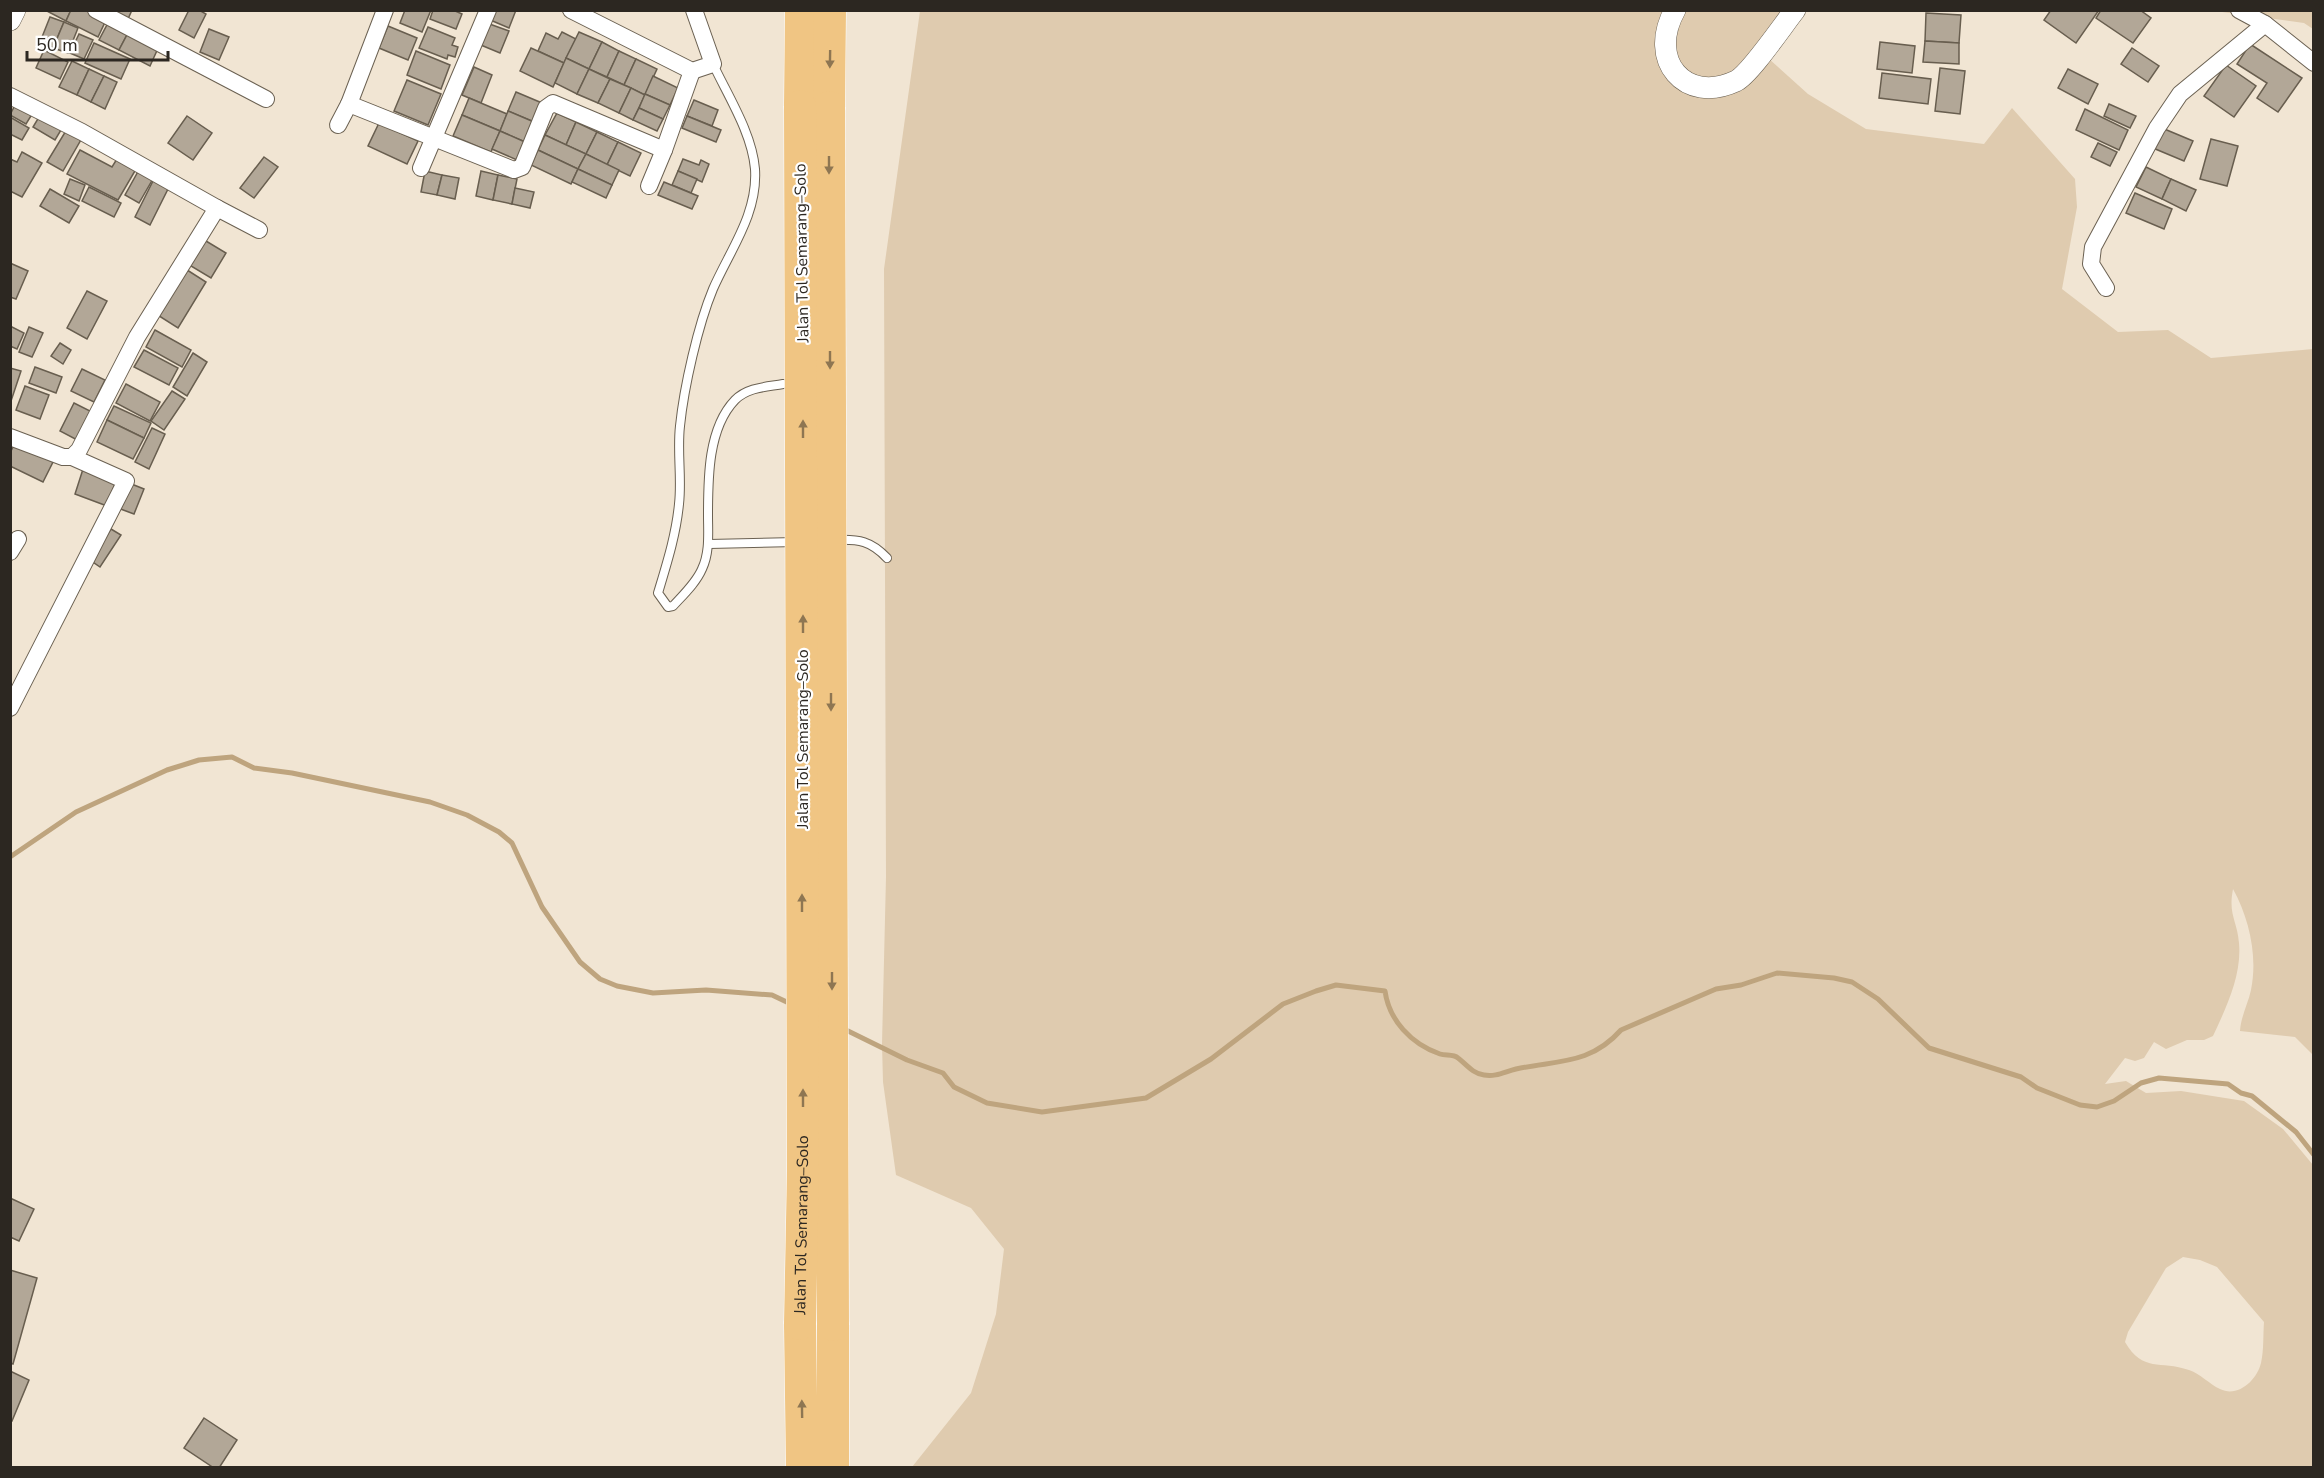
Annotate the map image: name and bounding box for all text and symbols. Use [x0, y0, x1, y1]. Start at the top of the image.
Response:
scale bar [27, 24, 168, 62]
text: 50 m [36, 33, 78, 57]
one-way arrow [825, 49, 834, 68]
one-way arrow [824, 156, 834, 175]
street label: Jalan Tol Semarang–Solo [789, 163, 815, 344]
one-way arrow [825, 351, 835, 370]
one-way arrow [798, 420, 808, 439]
one-way arrow [798, 615, 808, 634]
street label: Jalan Tol Semarang–Solo [792, 649, 814, 830]
one-way arrow [826, 693, 836, 712]
one-way arrow [797, 894, 807, 913]
one-way arrow [827, 972, 837, 991]
one-way arrow [798, 1089, 808, 1108]
street label: Jalan Tol Semarang–Solo [789, 1135, 814, 1316]
one-way arrow [797, 1400, 807, 1419]

